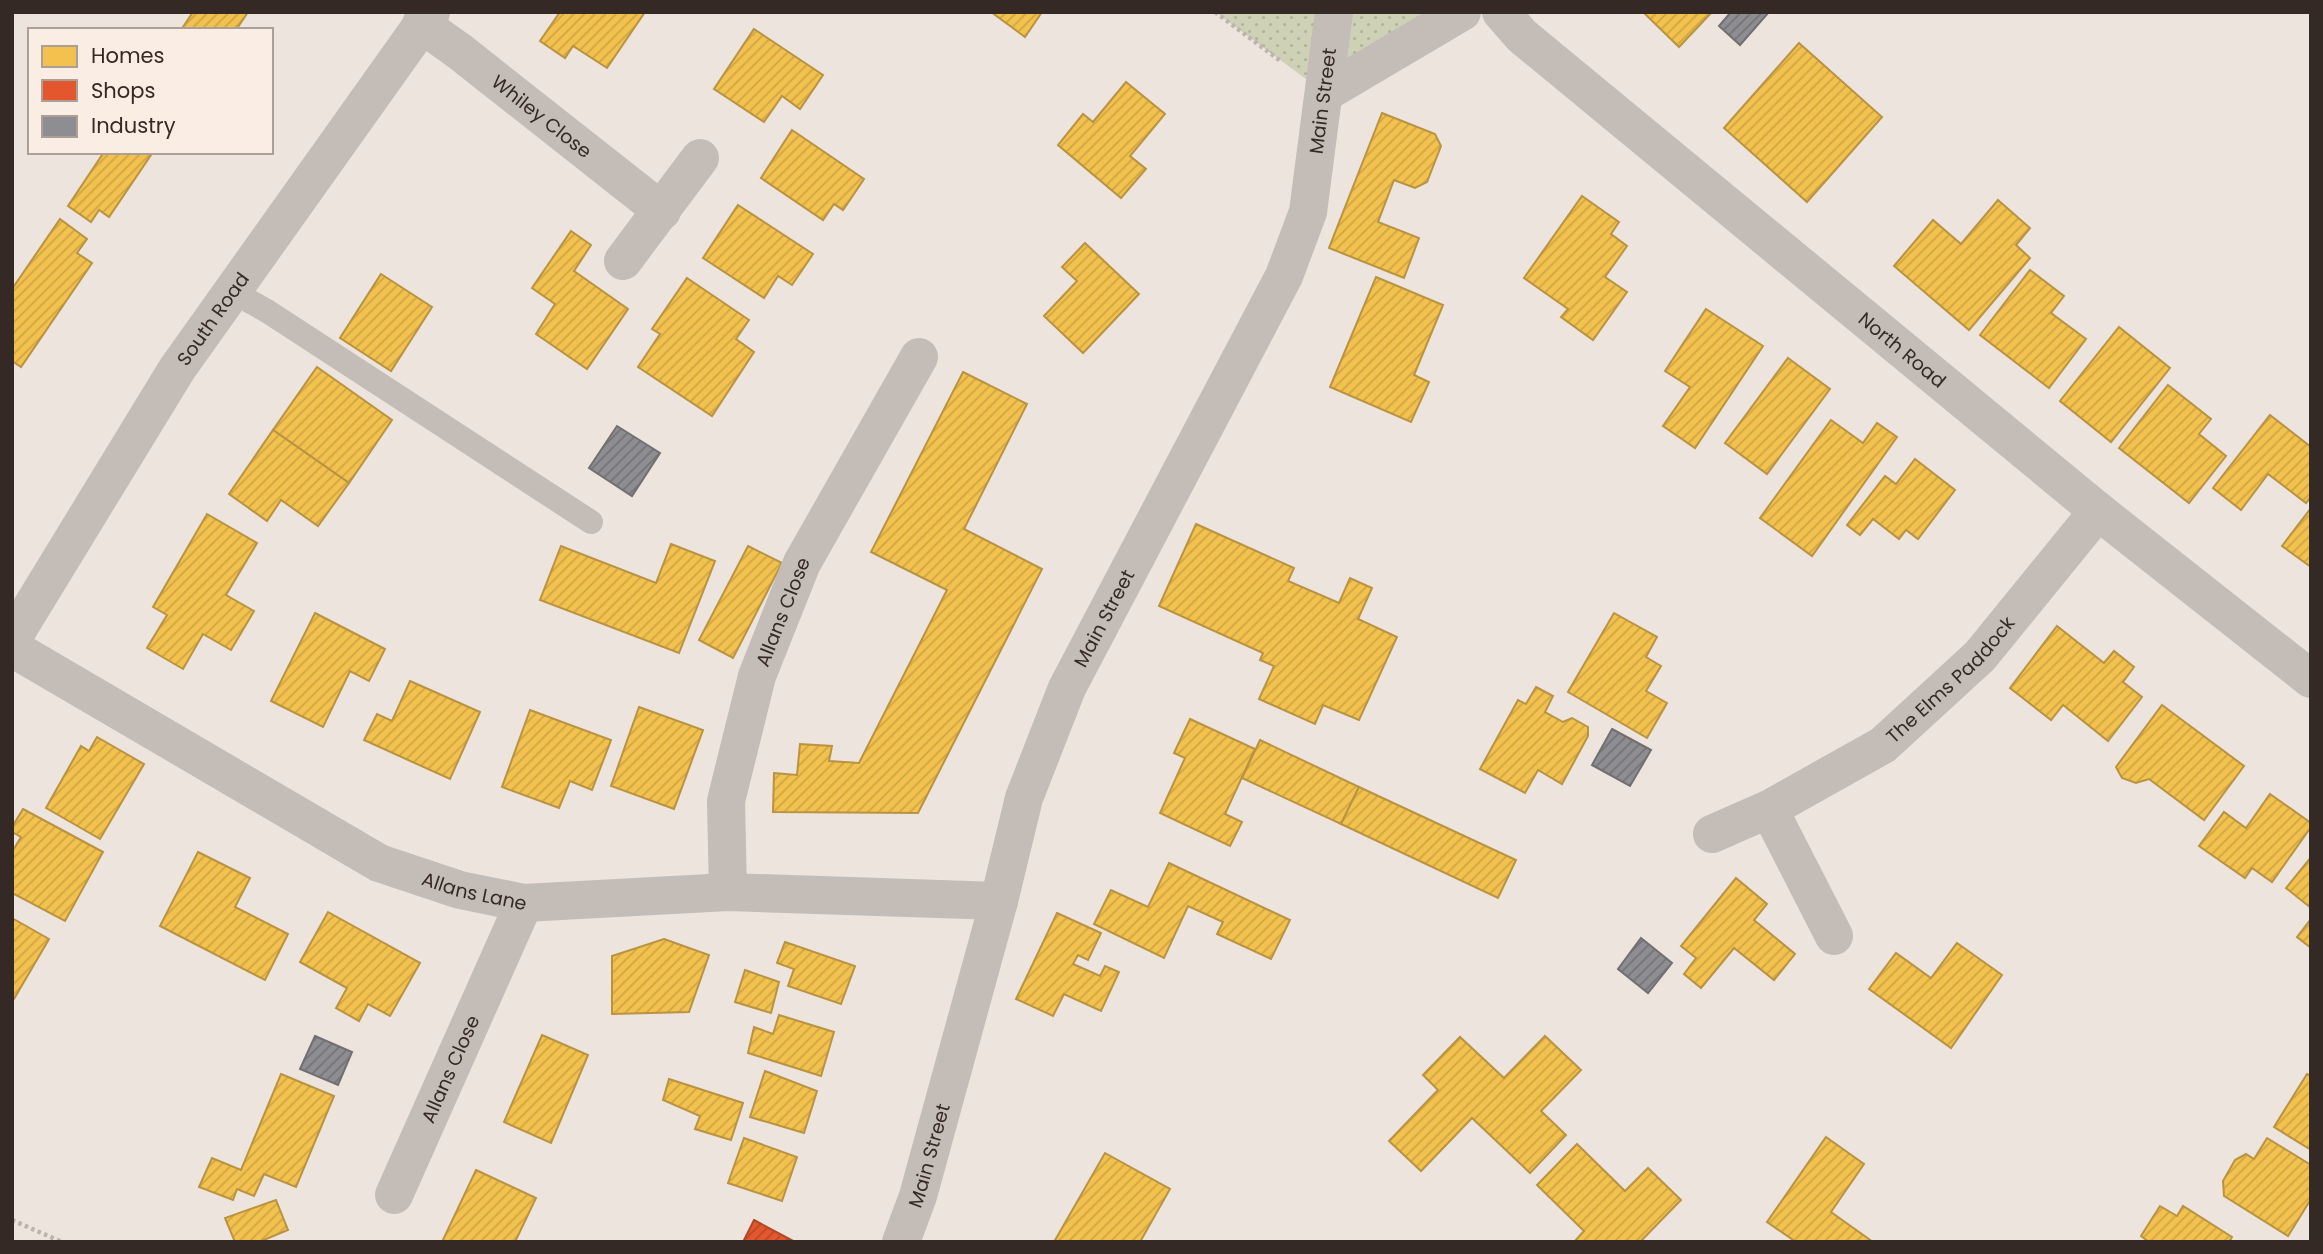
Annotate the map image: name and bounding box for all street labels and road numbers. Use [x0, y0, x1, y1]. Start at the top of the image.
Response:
street label: Main Street [1303, 46, 1343, 156]
street label: Whiley Close [486, 69, 597, 165]
street label: South Road [170, 267, 256, 371]
street label: North Road [1853, 306, 1952, 394]
street label: Allans Close [749, 553, 817, 671]
street label: Main Street [1067, 565, 1141, 672]
street label: The Elms Paddock [1880, 610, 2021, 750]
street label: Allans Lane [418, 865, 529, 917]
street label: Allans Close [415, 1011, 486, 1127]
street label: Main Street [902, 1101, 957, 1212]

